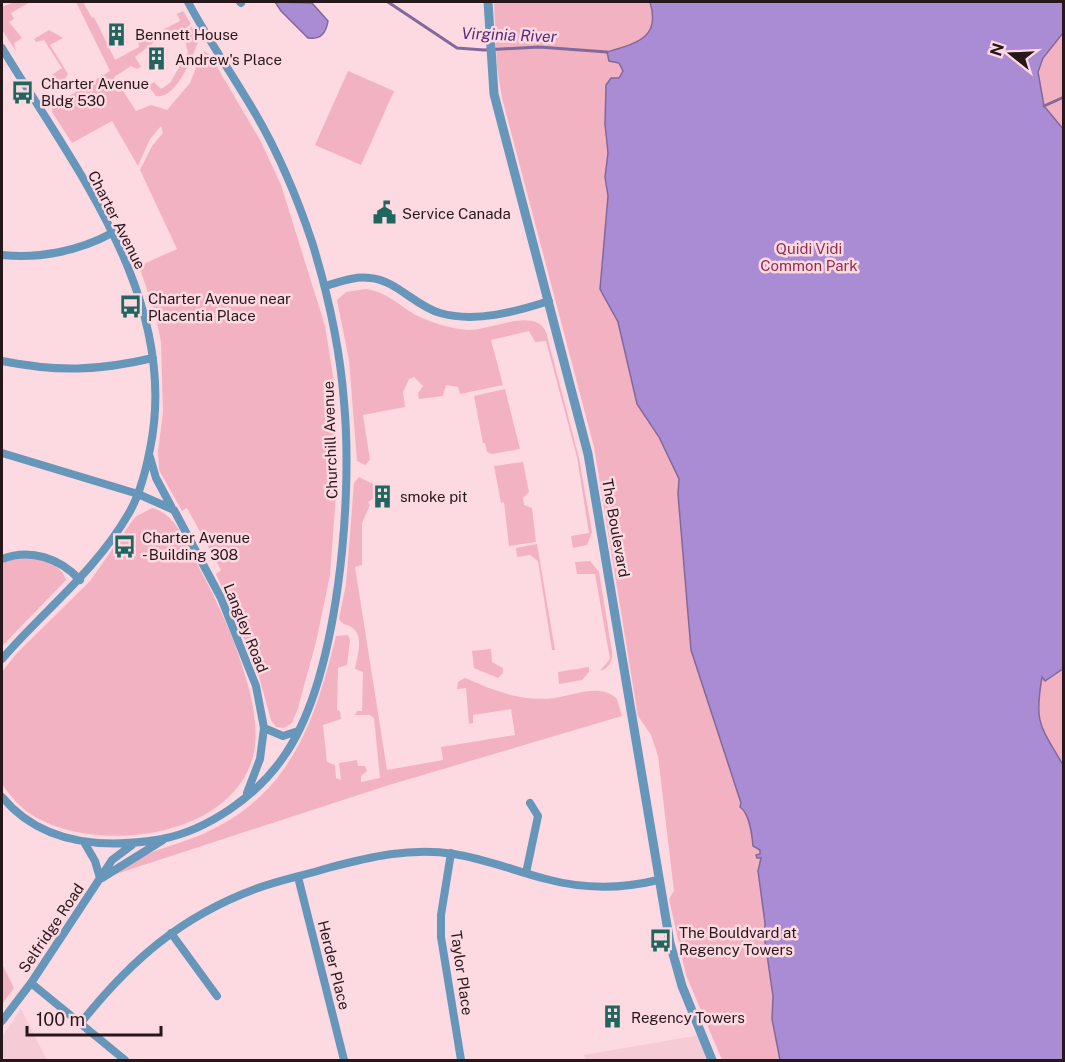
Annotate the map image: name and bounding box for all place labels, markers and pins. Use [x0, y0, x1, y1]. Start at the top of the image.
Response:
building icon: Bennett House [104, 21, 130, 47]
place label: Bennett House [135, 26, 238, 43]
building icon: Andrew's Place [144, 46, 170, 72]
place label: Andrew's Place [175, 51, 282, 68]
place label: Charter Avenue Bldg 530 [41, 75, 149, 109]
bus stop icon: Charter Avenue Bldg 530 [10, 79, 36, 105]
public building icon: Service Canada [371, 200, 397, 226]
place label: Service Canada [402, 205, 511, 222]
place label: Charter Avenue near Placentia Place [148, 290, 291, 324]
bus stop icon: Charter Avenue near Placentia Place [117, 294, 143, 320]
building icon: smoke pit [369, 483, 395, 509]
place label: smoke pit [400, 488, 468, 505]
place label: Charter Avenue - Building 308 [142, 529, 250, 563]
bus stop icon: Charter Avenue - Building 308 [111, 533, 137, 559]
place label: The Bouldvard at Regency Towers [679, 924, 797, 958]
bus stop icon: The Bouldvard at Regency Towers [648, 928, 674, 954]
building icon: Regency Towers [600, 1004, 626, 1030]
place label: Regency Towers [631, 1009, 745, 1026]

